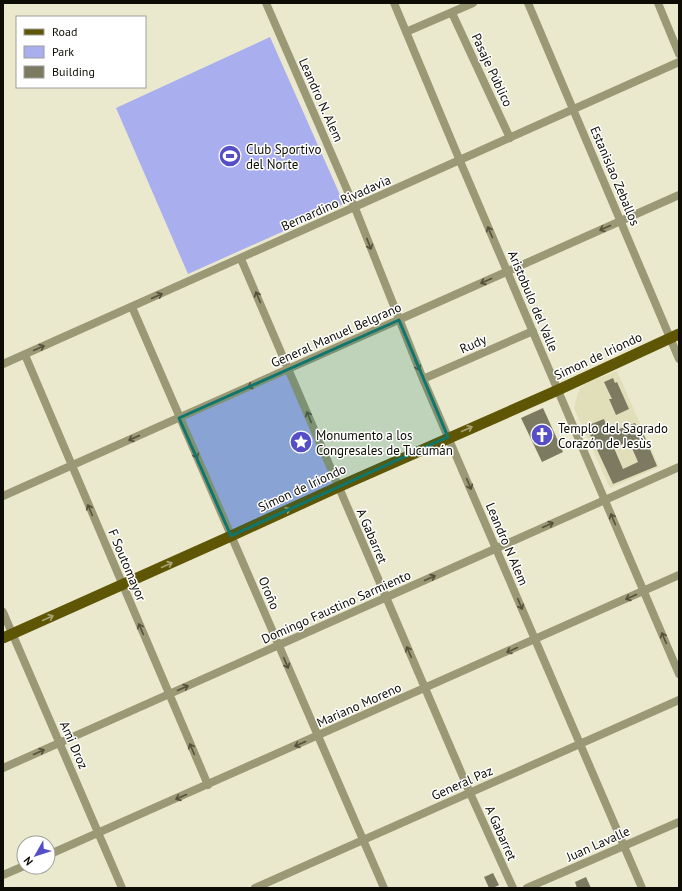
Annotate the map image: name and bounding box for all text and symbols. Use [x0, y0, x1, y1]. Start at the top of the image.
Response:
legend [16, 16, 146, 88]
text: Road [52, 24, 77, 39]
street label: Pasaje Público [468, 30, 516, 110]
text: Park [52, 44, 74, 59]
street label: Leandro N. Alem [295, 55, 347, 145]
text: Building [52, 64, 95, 79]
street label: Estanislao Zeballos [586, 124, 644, 228]
place label: Club Sportivo del Norte [246, 141, 321, 173]
sports icon: Club Sportivo del Norte [217, 143, 243, 169]
street label: Bernardino Rivadavia [279, 171, 393, 235]
one-way arrow [599, 225, 611, 232]
one-way arrow [486, 226, 494, 238]
one-way arrow [366, 238, 374, 250]
street label: Aristobulo del Valle [504, 248, 562, 354]
one-way arrow [481, 278, 493, 285]
one-way arrow [151, 292, 163, 299]
one-way arrow [254, 292, 261, 304]
street label: General Manuel Belgrano [268, 299, 404, 371]
street label: Simon de Iriondo [551, 328, 645, 384]
street label: Rudy [457, 331, 489, 357]
one-way arrow [32, 344, 44, 352]
one-way arrow [414, 358, 422, 370]
one-way arrow [247, 382, 259, 389]
one-way arrow [305, 411, 312, 423]
place label: Templo del Sagrado Corazón de Jesùs [558, 420, 668, 452]
church icon: Templo del Sagrado Corazón de Jesùs [529, 422, 555, 448]
one-way arrow [461, 425, 473, 432]
place label: Monumento a los Congresales de Tucumán [316, 427, 453, 459]
place icon: Monumento a los Congresales de Tucumán [288, 429, 314, 455]
one-way arrow [128, 435, 140, 442]
one-way arrow [192, 447, 199, 459]
street label: Simon de Iriondo [255, 460, 349, 516]
one-way arrow [465, 478, 473, 490]
street label: Leandro N Alem [482, 500, 532, 588]
one-way arrow [86, 504, 94, 516]
street label: A Gabarret [353, 506, 391, 567]
one-way arrow [279, 507, 291, 515]
one-way arrow [608, 513, 616, 525]
one-way arrow [542, 521, 554, 528]
street label: F Soutomayor [104, 526, 150, 604]
one-way arrow [160, 561, 172, 568]
street label: Domingo Faustino Sarmiento [259, 566, 413, 648]
street label: Oroño [254, 574, 284, 612]
one-way arrow [423, 574, 435, 581]
one-way arrow [625, 594, 637, 601]
one-way arrow [517, 597, 524, 609]
one-way arrow [41, 613, 53, 621]
one-way arrow [137, 624, 144, 636]
one-way arrow [659, 633, 667, 645]
one-way arrow [405, 647, 413, 659]
one-way arrow [506, 647, 518, 654]
one-way arrow [283, 656, 290, 668]
street label: Mariano Moreno [314, 679, 404, 731]
one-way arrow [177, 684, 189, 691]
street label: Ami Droz [56, 718, 92, 772]
one-way arrow [294, 741, 306, 748]
one-way arrow [188, 743, 196, 755]
one-way arrow [32, 748, 44, 755]
street label: General Paz [429, 762, 496, 804]
one-way arrow [175, 793, 187, 801]
street label: A Gabarret [481, 803, 521, 864]
street label: Juan Lavalle [563, 822, 632, 866]
north arrow [16, 835, 56, 875]
text: N [21, 854, 36, 869]

